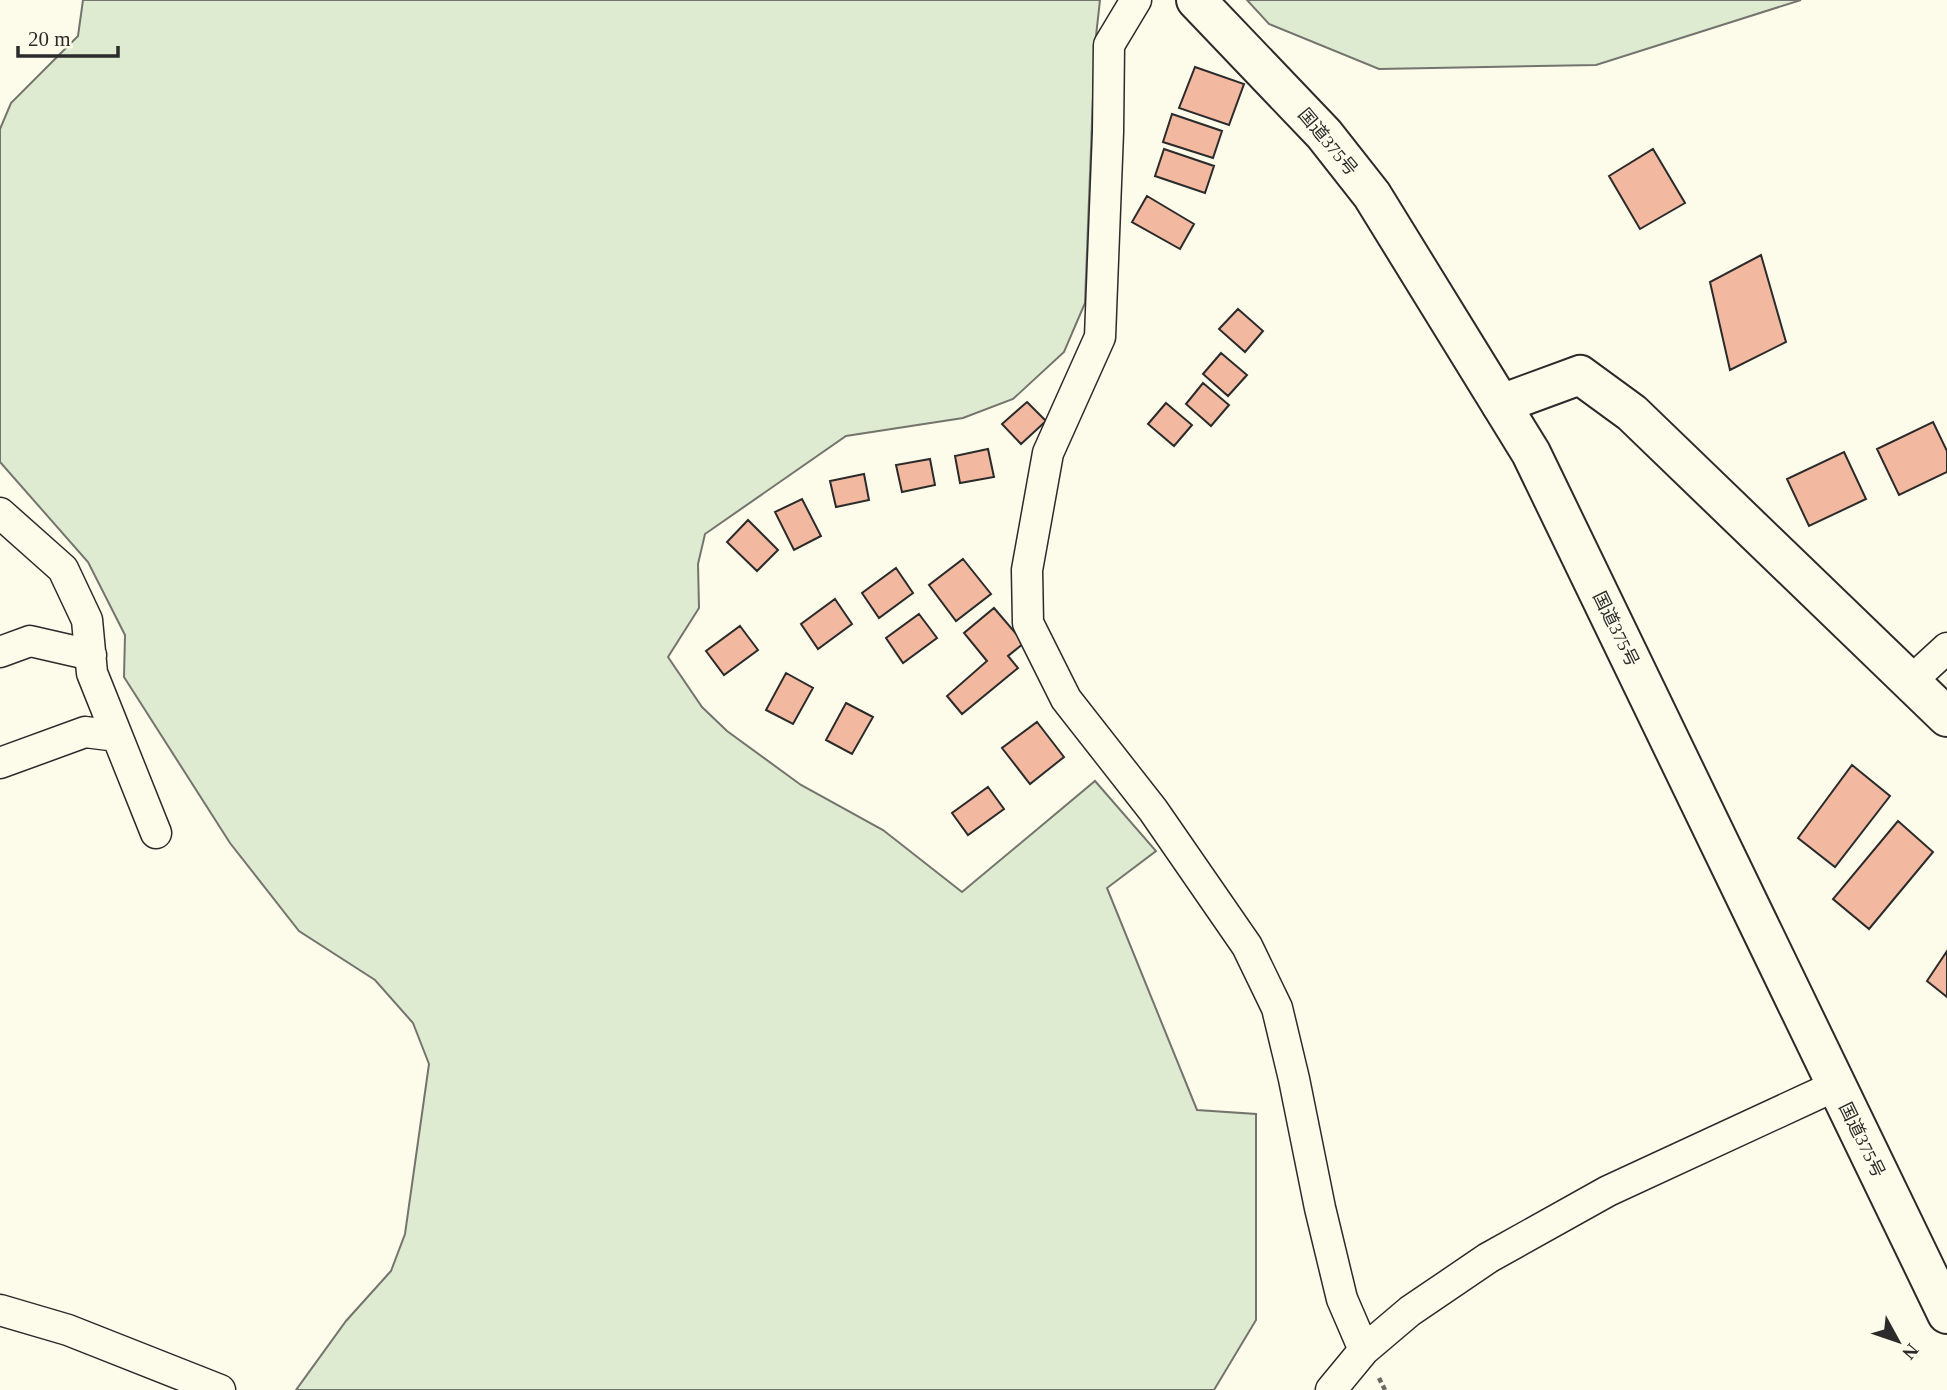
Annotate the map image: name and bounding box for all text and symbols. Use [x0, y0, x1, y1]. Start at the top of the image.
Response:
scale bar [18, 14, 117, 58]
text: 20 m [28, 27, 71, 51]
street label: 国道375号 [1294, 105, 1362, 179]
street label: 国道375号 [1589, 588, 1643, 670]
street label: 国道375号 [1835, 1099, 1889, 1181]
north arrow [1863, 1306, 1933, 1376]
text: N [1898, 1340, 1923, 1364]

